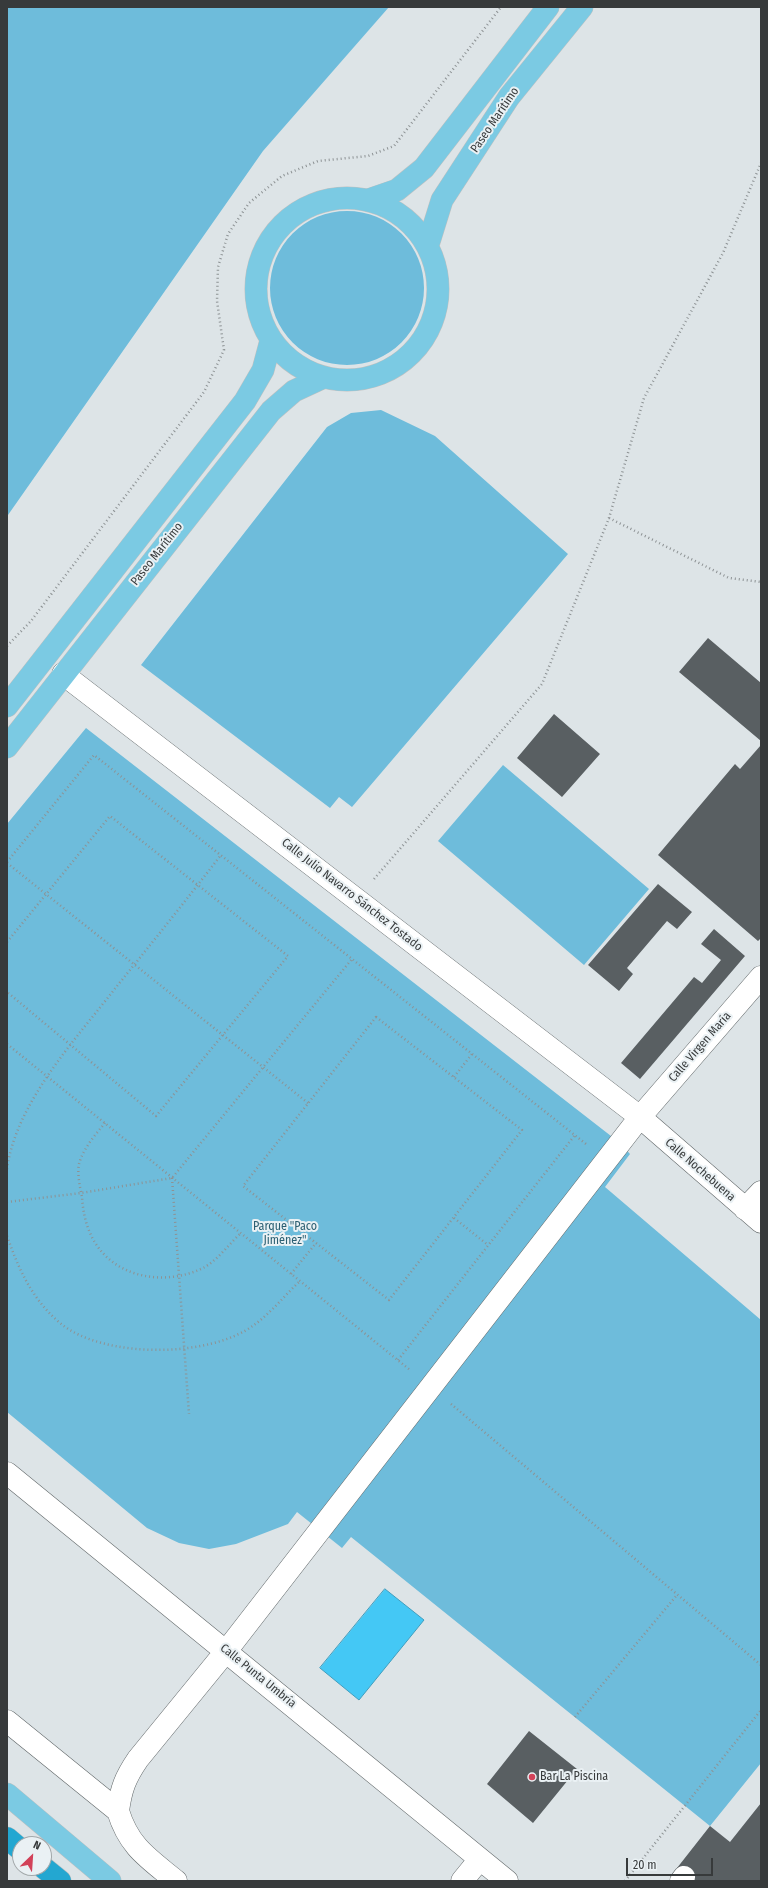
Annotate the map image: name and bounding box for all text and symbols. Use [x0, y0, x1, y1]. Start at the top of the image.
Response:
street label: Paseo Marítimo [468, 85, 522, 155]
street label: Paseo Marítimo [128, 520, 186, 588]
street label: Calle Julio Navarro Sánchez Tostado [279, 836, 425, 954]
street label: Calle Virgen María [666, 1009, 734, 1085]
street label: Calle Nochebuena [662, 1136, 738, 1204]
park label: Parque "Paco Jiménez" [253, 1220, 317, 1248]
street label: Calle Punta Umbría [217, 1641, 299, 1711]
place label: Bar La Piscina [540, 1770, 608, 1784]
marker: Bar La Piscina [527, 1772, 537, 1782]
north arrow [12, 1836, 52, 1876]
text: N [31, 1838, 43, 1853]
scale bar [628, 1850, 715, 1876]
text: 20 m [633, 1858, 657, 1872]

